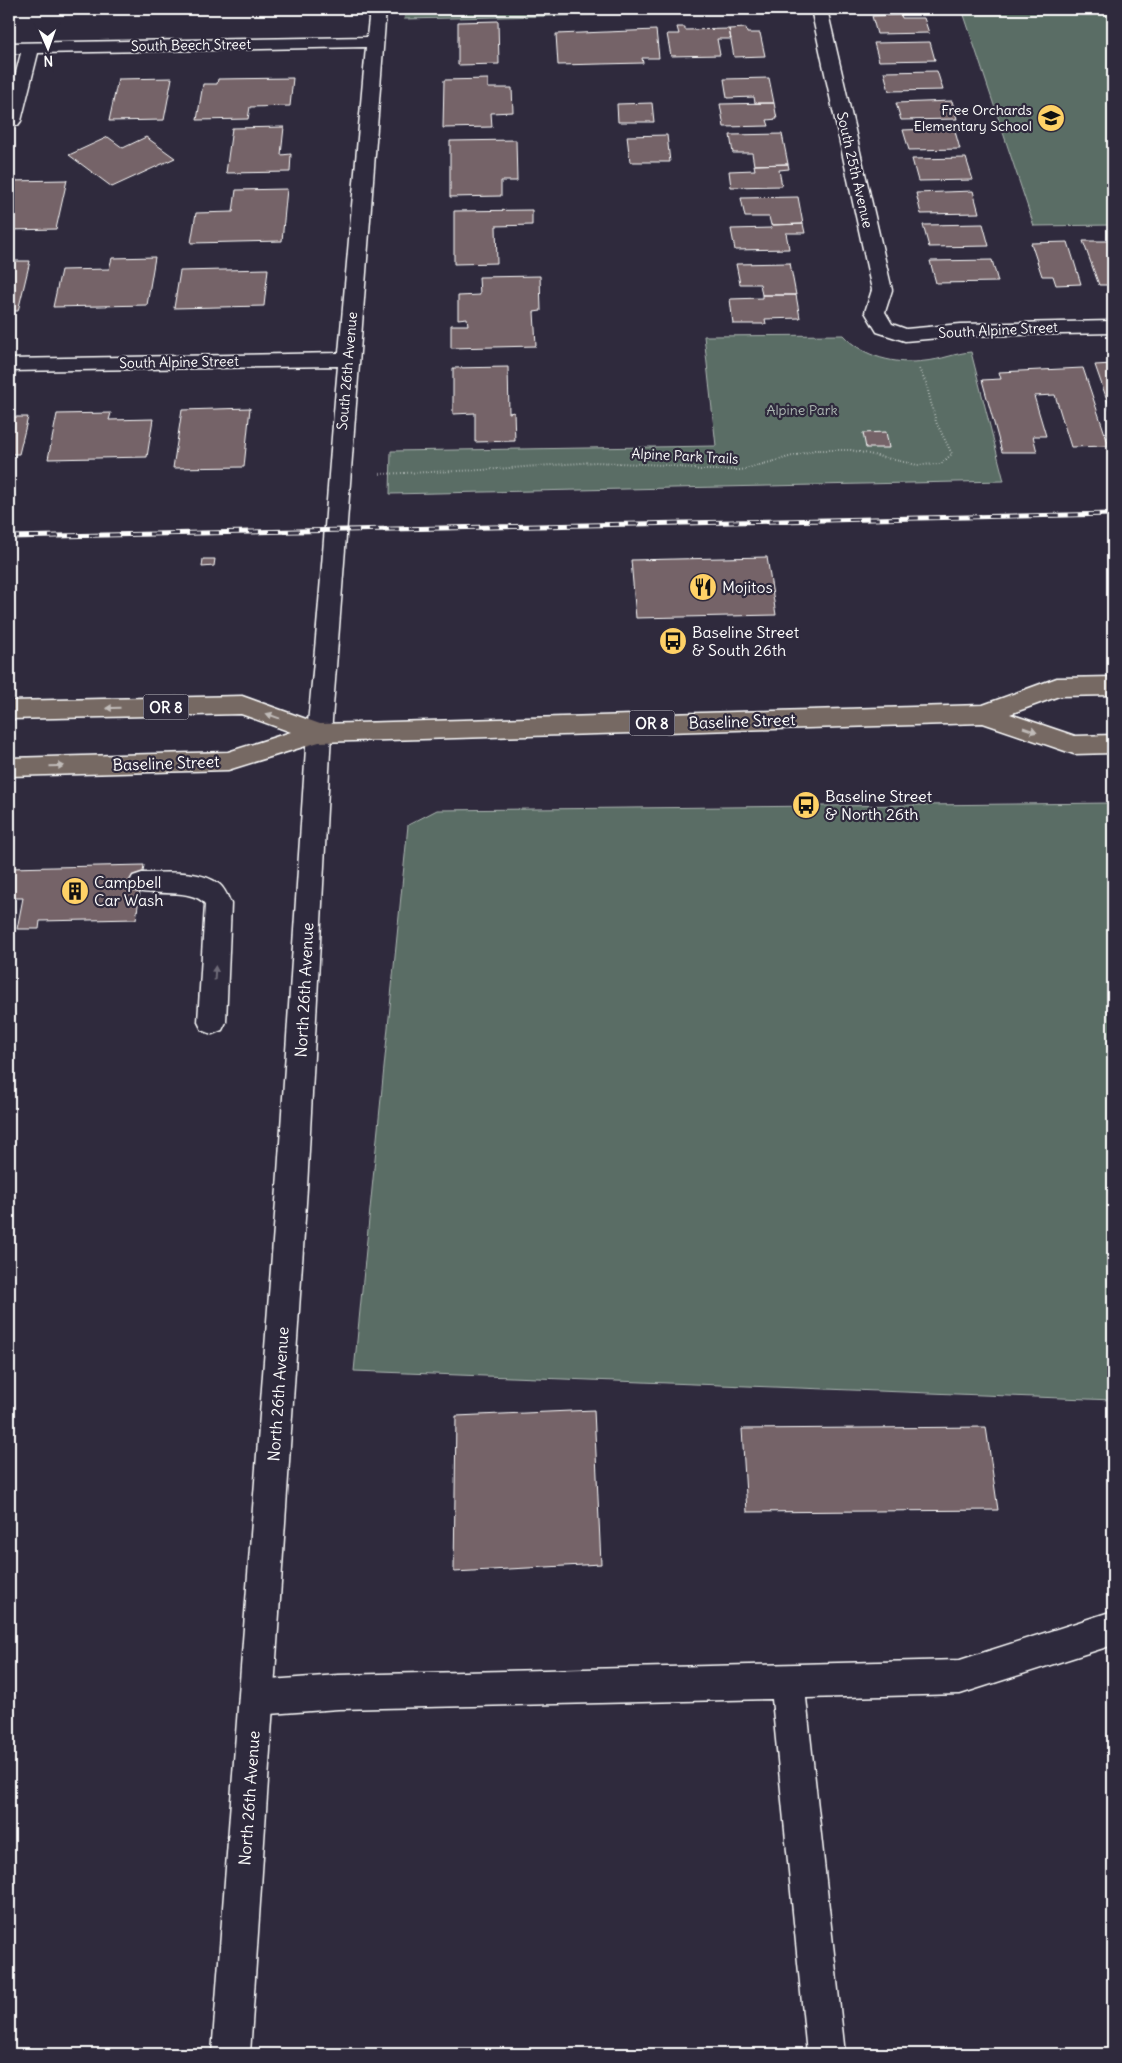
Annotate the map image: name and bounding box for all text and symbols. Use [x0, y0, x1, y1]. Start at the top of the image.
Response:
north arrow [22, 22, 72, 72]
street label: South Beech Street [131, 35, 251, 55]
text: N [43, 52, 54, 70]
place label: Free Orchards Elementary School [914, 101, 1032, 135]
school or university icon: Free Orchards Elementary School [1036, 103, 1066, 133]
street label: South 25th Avenue [833, 110, 877, 230]
street label: South 26th Avenue [333, 311, 361, 431]
street label: South Alpine Street [938, 318, 1058, 342]
street label: South Alpine Street [119, 352, 239, 372]
park label: Alpine Park [766, 401, 838, 419]
street label: Alpine Park Trails [631, 444, 739, 468]
restaurant icon: Mojitos [688, 572, 718, 602]
place label: Mojitos [722, 577, 773, 597]
place label: Baseline Street & South 26th [692, 622, 800, 660]
bus stop icon: Baseline Street & South 26th [658, 626, 688, 656]
road number: OR 8 [144, 694, 188, 720]
one-way arrow [105, 704, 121, 712]
street label: Baseline Street [688, 709, 796, 733]
road number: OR 8 [630, 710, 674, 736]
one-way arrow [266, 712, 281, 719]
one-way arrow [1023, 726, 1038, 734]
street label: Baseline Street [112, 751, 220, 775]
one-way arrow [50, 762, 66, 770]
place label: Baseline Street & North 26th [825, 786, 933, 824]
bus stop icon: Baseline Street & North 26th [791, 790, 821, 820]
place label: Campbell Car Wash [94, 872, 164, 910]
building icon: Campbell Car Wash [60, 876, 90, 906]
street label: North 26th Avenue [290, 922, 318, 1058]
one-way arrow [211, 965, 219, 981]
street label: North 26th Avenue [263, 1326, 293, 1462]
street label: North 26th Avenue [234, 1730, 264, 1866]

